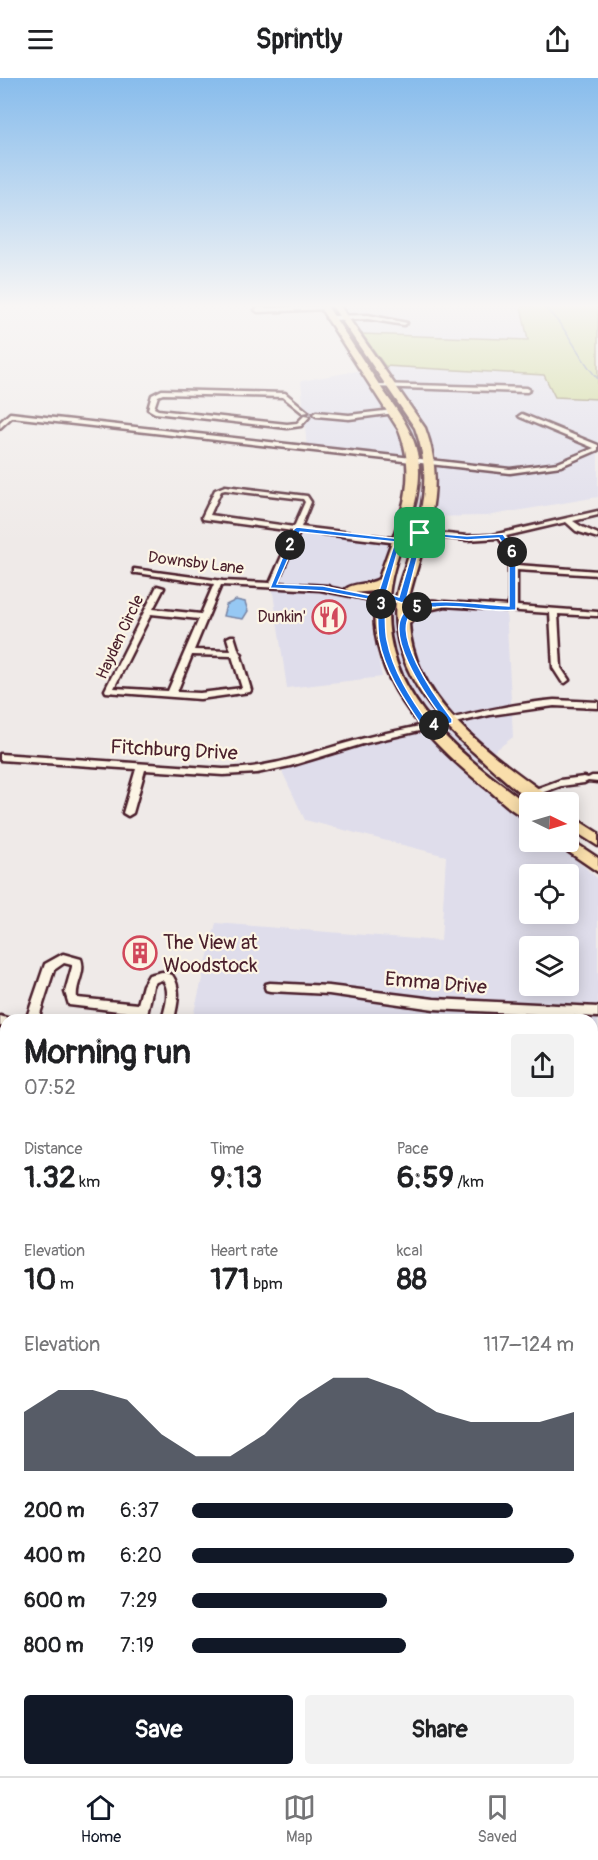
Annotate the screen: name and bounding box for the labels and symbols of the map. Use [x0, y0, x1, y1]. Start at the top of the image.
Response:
pin [394, 507, 445, 558]
pin: 2 [275, 530, 305, 560]
pin: 6 [497, 537, 527, 567]
street label: Downsby Lane [147, 547, 245, 579]
pin: 3 [366, 589, 396, 619]
street label: Hayden Circle [92, 592, 148, 682]
pin: 5 [402, 592, 432, 622]
restaurant icon: Dunkin' [311, 599, 347, 635]
place label: Dunkin' [258, 607, 306, 627]
pin: 4 [419, 710, 449, 740]
street label: Fitchburg Drive [110, 734, 238, 766]
north arrow [519, 792, 579, 852]
place label: The View at Woodstock [163, 930, 259, 978]
building icon: The View at Woodstock [122, 935, 158, 971]
street label: Emma Drive [384, 966, 488, 1000]

